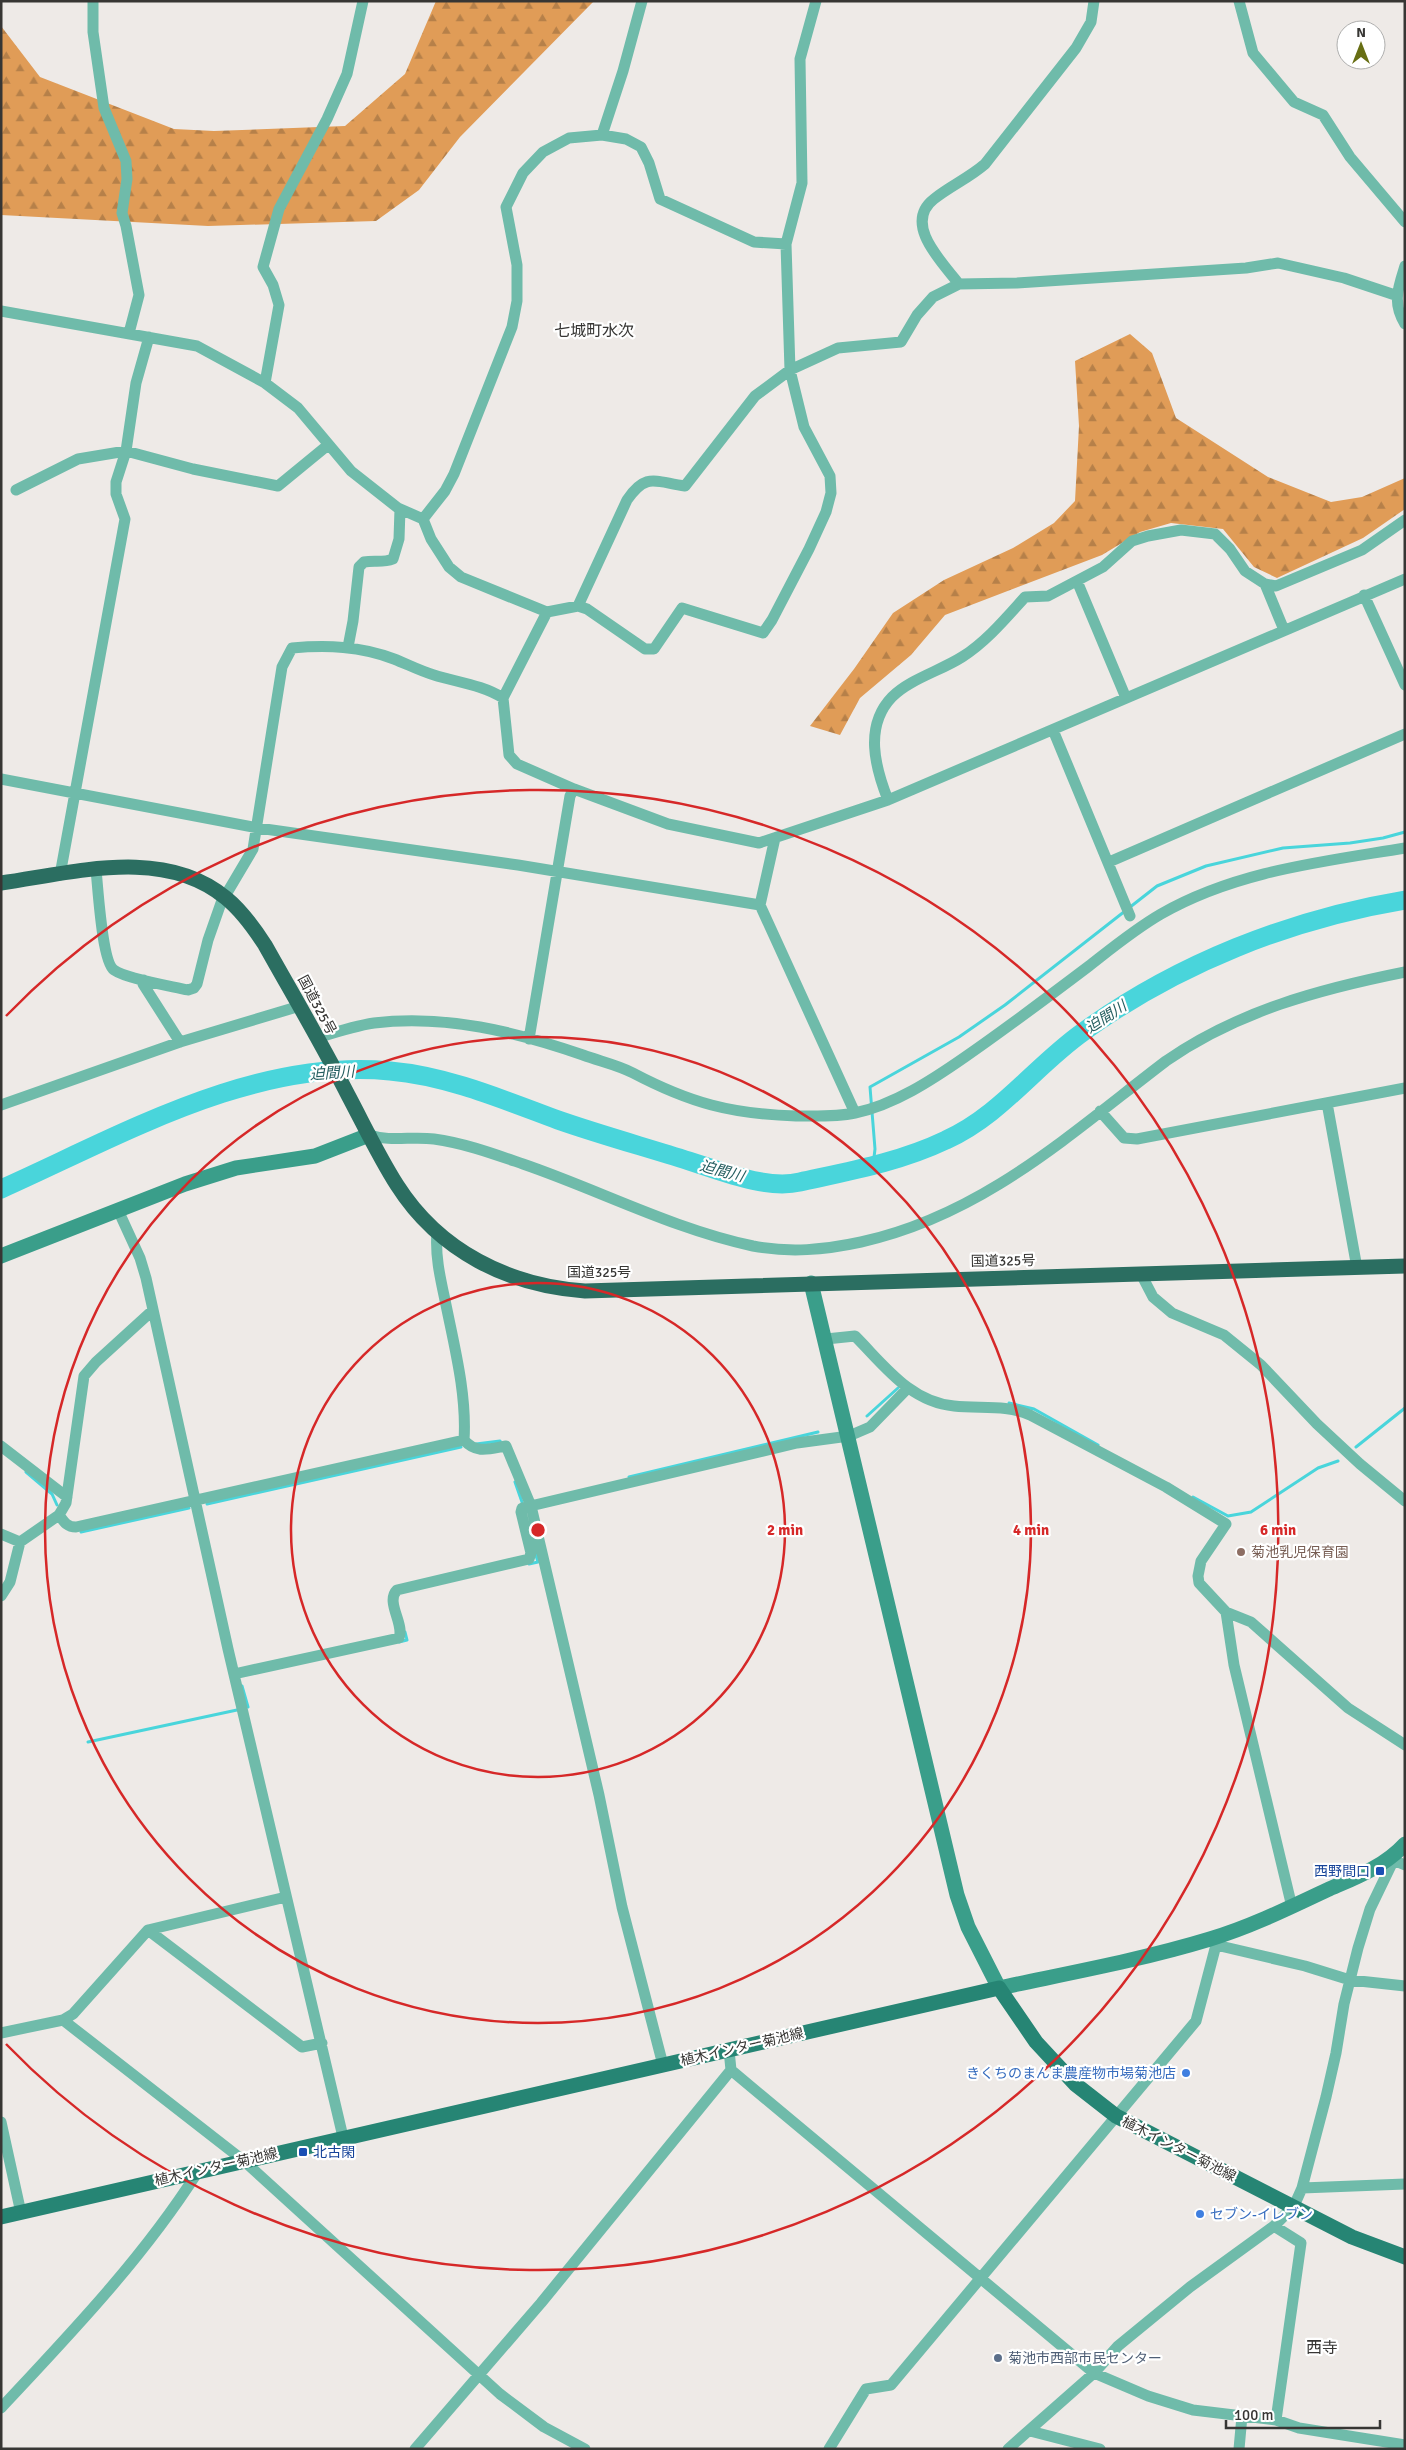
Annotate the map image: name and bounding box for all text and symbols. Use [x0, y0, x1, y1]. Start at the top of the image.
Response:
north arrow [1336, 20, 1386, 70]
text: N [1356, 24, 1366, 41]
district label: 七城町水次 [554, 321, 634, 341]
street label: 国道325号 [294, 972, 340, 1038]
water label: 迫間川 [1082, 996, 1131, 1037]
water label: 迫間川 [309, 1062, 357, 1084]
water label: 迫間川 [698, 1156, 748, 1186]
street label: 国道325号 [971, 1252, 1035, 1270]
street label: 国道325号 [567, 1264, 631, 1281]
centre of rings [529, 1521, 547, 1539]
text: 2 min [767, 1521, 803, 1539]
text: 4 min [1013, 1521, 1049, 1539]
text: 6 min [1260, 1521, 1296, 1539]
place label: 菊池乳児保育園 [1251, 1544, 1349, 1561]
marker: 菊池乳児保育園 [1235, 1546, 1247, 1558]
place label: 西野間口 [1314, 1863, 1370, 1880]
marker: 西野間口 [1374, 1865, 1386, 1877]
street label: 植木インター菊池線 [679, 2025, 805, 2069]
place label: きくちのまんま農産物市場菊池店 [966, 2065, 1176, 2082]
marker: きくちのまんま農産物市場菊池店 [1180, 2067, 1192, 2079]
street label: 植木インター菊池線 [1119, 2113, 1239, 2185]
place label: 北古閑 [313, 2144, 355, 2161]
street label: 植木インター菊池線 [153, 2145, 279, 2189]
marker: 北古閑 [297, 2146, 309, 2158]
place label: セブン-イレブン [1210, 2206, 1313, 2223]
marker: セブン-イレブン [1194, 2208, 1206, 2220]
district label: 西寺 [1306, 2338, 1338, 2358]
place label: 菊池市西部市民センター [1008, 2350, 1162, 2367]
marker: 菊池市西部市民センター [992, 2352, 1004, 2364]
scale bar [1226, 2398, 1380, 2430]
text: 100 m [1234, 2406, 1274, 2424]

